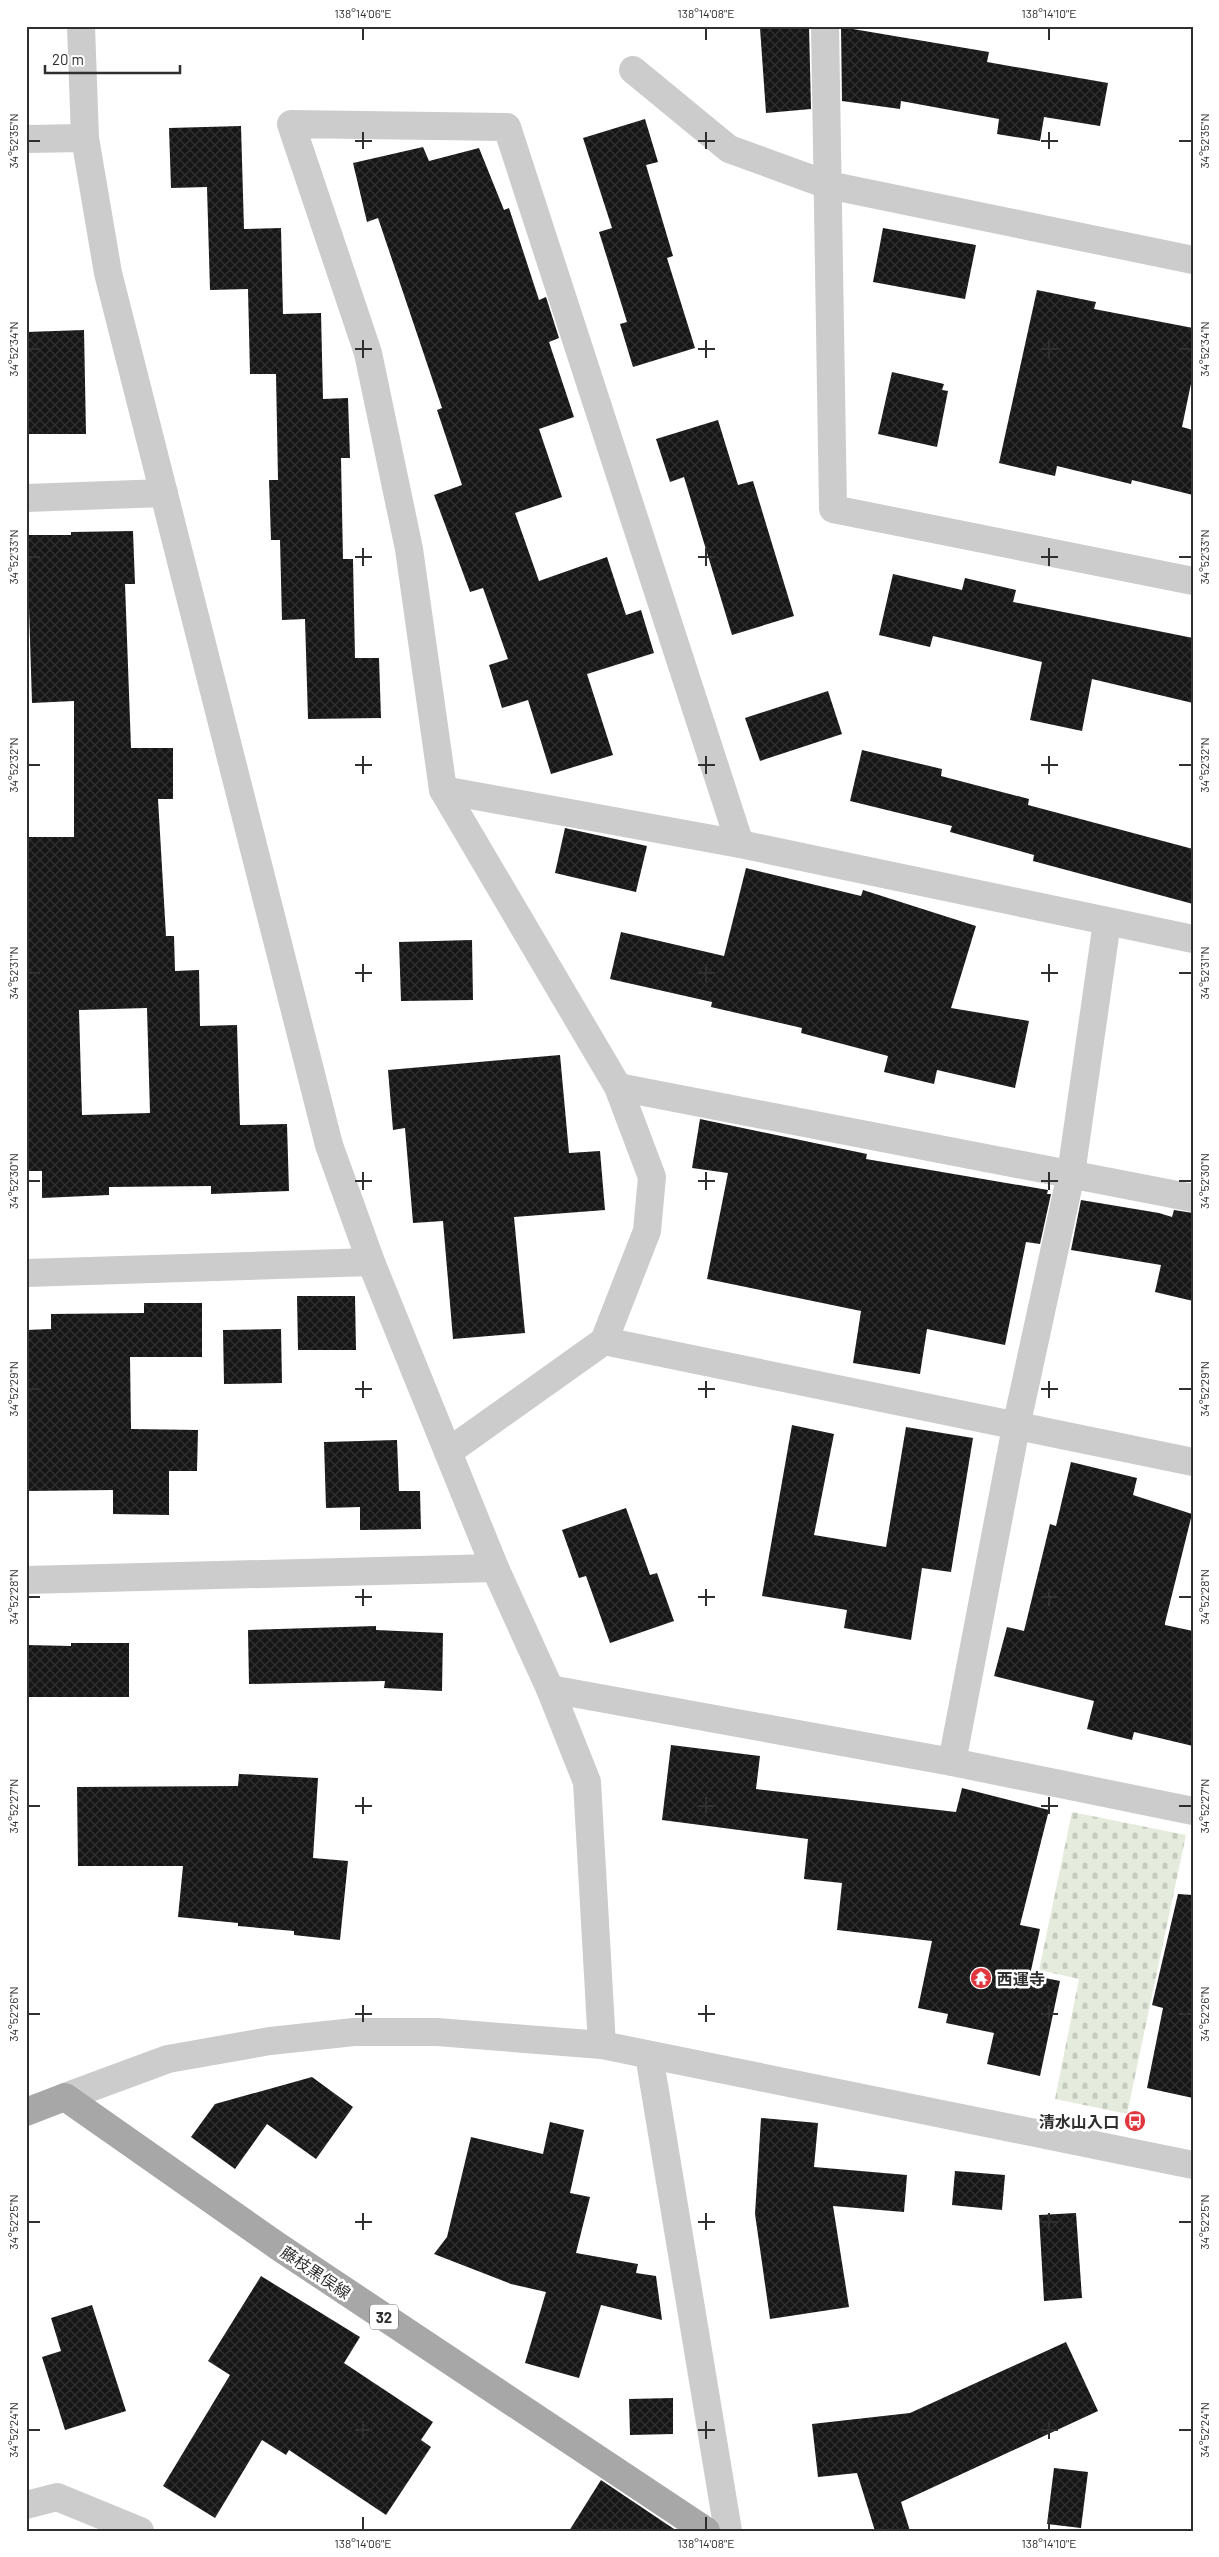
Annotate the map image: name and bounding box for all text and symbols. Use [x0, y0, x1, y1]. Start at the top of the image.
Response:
text: 138°14'06"E [335, 6, 391, 20]
text: 138°14'08"E [678, 6, 734, 20]
text: 138°14'10"E [1022, 6, 1076, 20]
scale bar [45, 42, 180, 74]
text: 20 m [52, 50, 84, 68]
text: 34°52'35"N [6, 113, 20, 169]
text: 34°52'35"N [1197, 113, 1211, 169]
text: 34°52'34"N [6, 321, 20, 377]
text: 34°52'34"N [1197, 321, 1211, 377]
text: 34°52'33"N [6, 529, 20, 585]
text: 34°52'33"N [1197, 529, 1211, 585]
text: 34°52'32"N [6, 737, 20, 793]
text: 34°52'32"N [1197, 737, 1211, 793]
text: 34°52'31"N [6, 946, 20, 1000]
text: 34°52'31"N [1197, 946, 1211, 1000]
text: 34°52'30"N [6, 1153, 20, 1209]
text: 34°52'30"N [1197, 1153, 1211, 1209]
text: 34°52'29"N [6, 1361, 20, 1417]
text: 34°52'29"N [1197, 1361, 1211, 1417]
text: 34°52'28"N [6, 1569, 20, 1625]
text: 34°52'28"N [1197, 1569, 1211, 1625]
text: 34°52'27"N [6, 1779, 20, 1833]
text: 34°52'27"N [1197, 1779, 1211, 1833]
temple icon: 西運寺 [969, 1966, 993, 1990]
place label: 西運寺 [997, 1969, 1045, 1988]
text: 34°52'26"N [6, 1986, 20, 2042]
text: 34°52'26"N [1197, 1986, 1211, 2042]
bus stop icon: 清水山入口 [1123, 2109, 1147, 2133]
place label: 清水山入口 [1039, 2112, 1119, 2131]
text: 34°52'25"N [6, 2194, 20, 2250]
text: 34°52'25"N [1197, 2194, 1211, 2250]
street label: 藤枝黒俣線 [278, 2242, 354, 2302]
road number: 32 [370, 2304, 398, 2330]
text: 34°52'24"N [6, 2402, 20, 2458]
text: 34°52'24"N [1197, 2402, 1211, 2458]
text: 138°14'06"E [335, 2536, 391, 2550]
text: 138°14'08"E [678, 2536, 734, 2550]
text: 138°14'10"E [1022, 2536, 1076, 2550]

